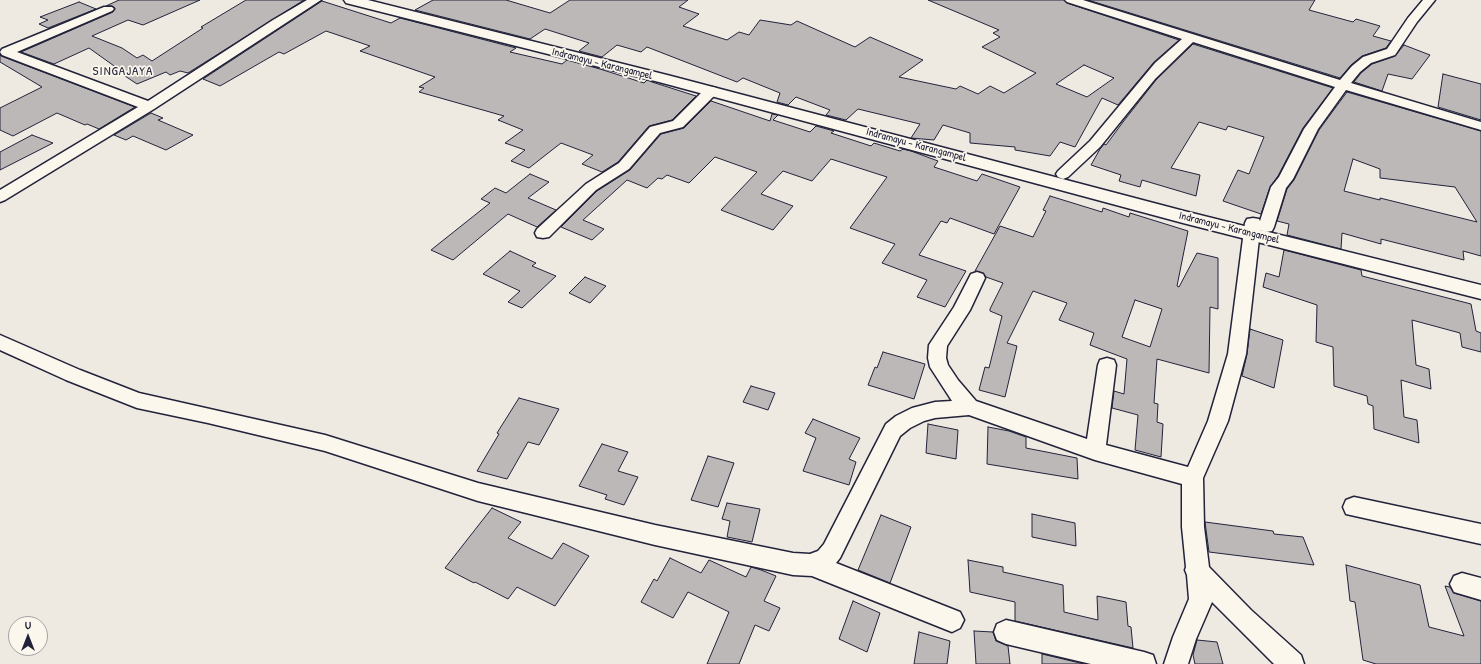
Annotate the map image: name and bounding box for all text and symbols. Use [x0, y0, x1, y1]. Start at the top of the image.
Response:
street label: Indramayu - Karangampel [550, 45, 654, 83]
district label: SINGAJAYA [93, 64, 153, 80]
street label: Indramayu - Karangampel [865, 125, 967, 165]
street label: Indramayu - Karangampel [1177, 209, 1281, 247]
north arrow [8, 616, 48, 656]
text: U [25, 618, 31, 632]

